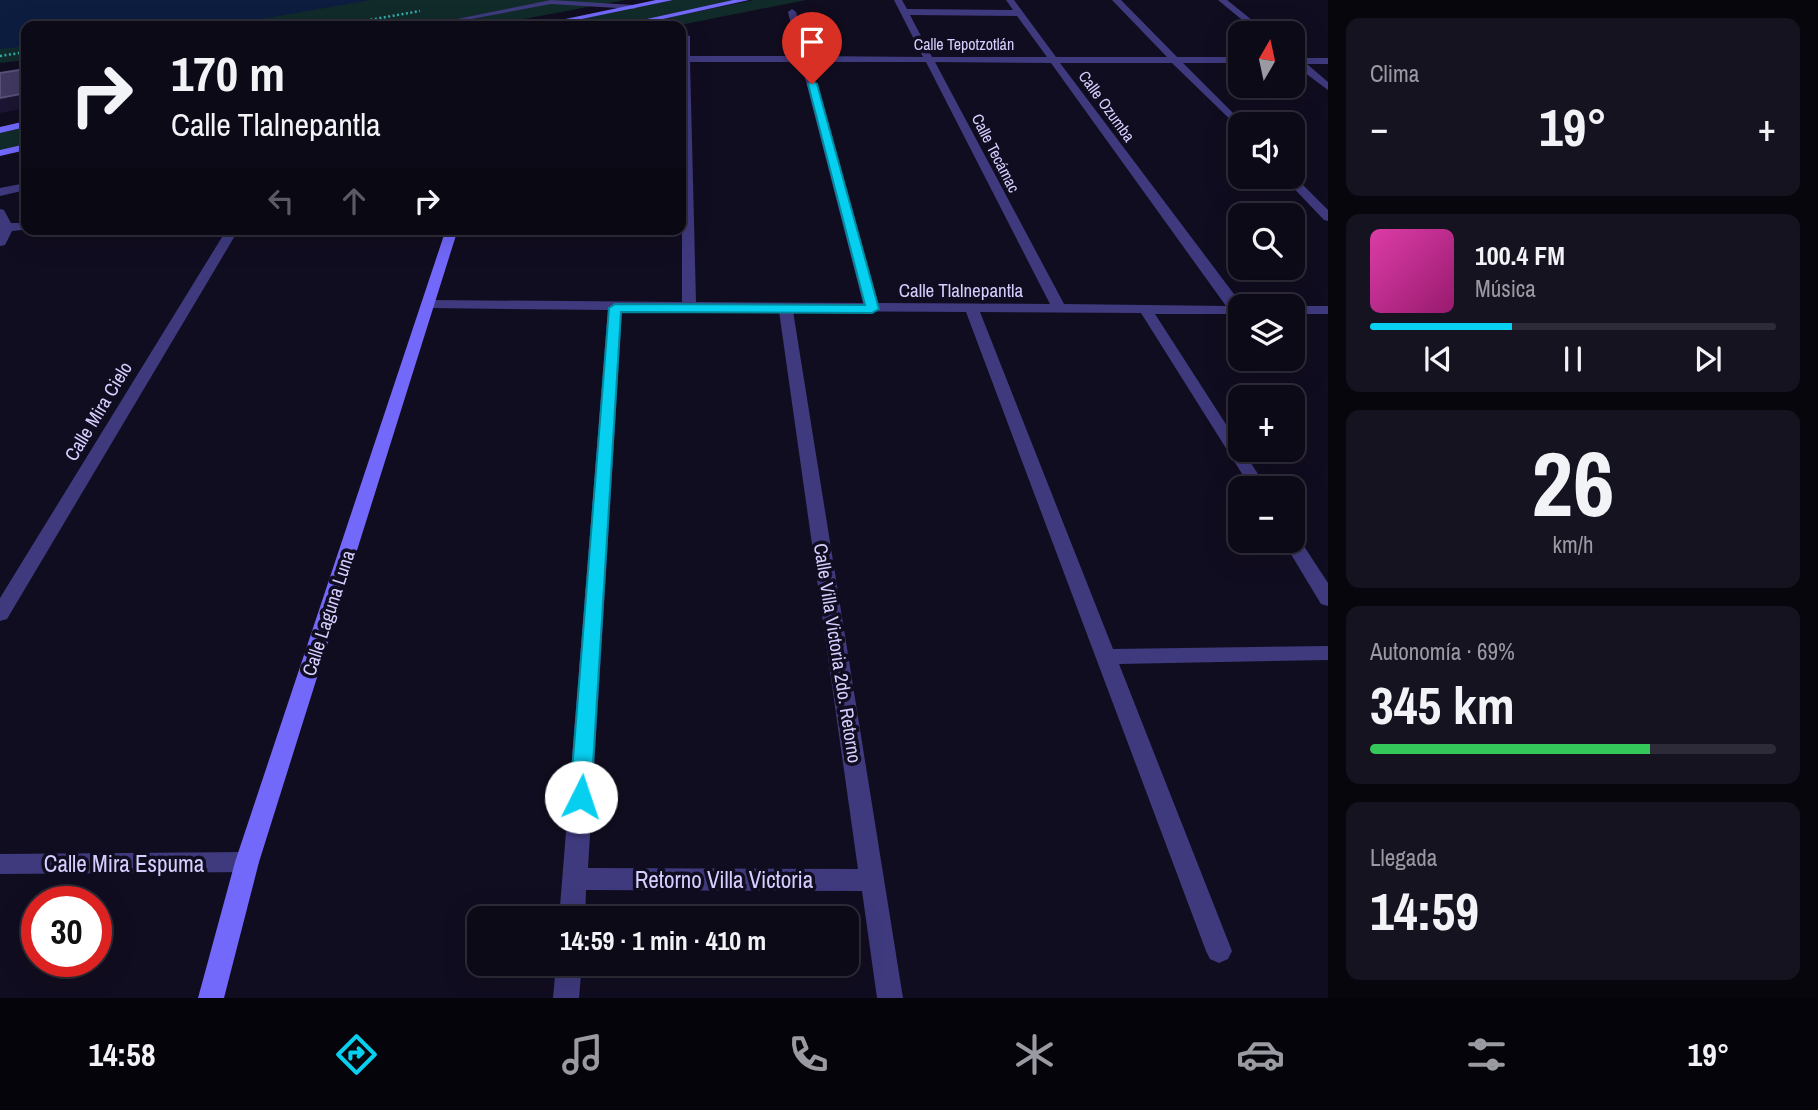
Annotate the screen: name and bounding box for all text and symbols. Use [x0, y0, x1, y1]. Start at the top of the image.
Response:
pin [782, 12.0, 842, 84]
north arrow [1228, 21, 1306, 98]
map controls [1228, 21, 1305, 553]
icon: arrive [793, 23, 831, 61]
street label: Calle Tepotzotlán [914, 33, 1014, 55]
text: 170 m [171, 40, 285, 106]
icon: right [56, 49, 147, 140]
text: Clima [1370, 58, 1419, 89]
street label: Calle Ozumba [1074, 66, 1141, 147]
text: 19° [1539, 92, 1607, 162]
text: − [1370, 102, 1388, 153]
text: + [1758, 102, 1776, 153]
text: Calle Tlalnepantla [171, 103, 381, 146]
street label: Calle Tecámac [967, 110, 1025, 197]
button: sound [1228, 112, 1305, 189]
icon: left [262, 182, 300, 220]
icon: ahead [335, 182, 373, 220]
icon: right [408, 182, 446, 220]
button: search [1228, 203, 1305, 280]
text: 100.4 FM [1475, 238, 1565, 273]
text: Música [1475, 273, 1536, 304]
street label: Calle Tlalnepantla [899, 277, 1024, 303]
button: layers [1228, 294, 1305, 371]
icon: previous [1419, 340, 1457, 378]
icon: pause [1554, 340, 1592, 378]
icon: next [1689, 340, 1727, 378]
street label: Calle Mira Cielo [58, 356, 138, 466]
button: + [1228, 385, 1305, 462]
text: 26 [1532, 422, 1615, 544]
button: − [1228, 476, 1305, 553]
text: km/h [1553, 529, 1593, 560]
street label: Calle Villa Victoria 2do. Retorno [808, 541, 868, 765]
street label: Calle Laguna Luna [295, 546, 361, 679]
text: Autonomía · 69% [1370, 636, 1515, 667]
text: 345 km [1370, 670, 1515, 740]
position arrow [544, 760, 618, 834]
text: Llegada [1370, 842, 1437, 873]
street label: Calle Mira Espuma [44, 848, 205, 879]
street label: Retorno Villa Victoria [635, 864, 814, 895]
text: 14:59 [1370, 876, 1479, 946]
speed limit sign: 30 [21, 886, 112, 977]
text: 14:59 · 1 min · 410 m [560, 923, 766, 958]
icon: directions [332, 1030, 381, 1079]
icon: music [558, 1030, 607, 1079]
icon: phone [784, 1030, 833, 1079]
icon: climate [1010, 1030, 1059, 1079]
icon: car [1236, 1030, 1285, 1079]
icon: filters [1462, 1030, 1511, 1079]
text: 14:58 [88, 1033, 156, 1076]
text: 19° [1688, 1033, 1730, 1076]

